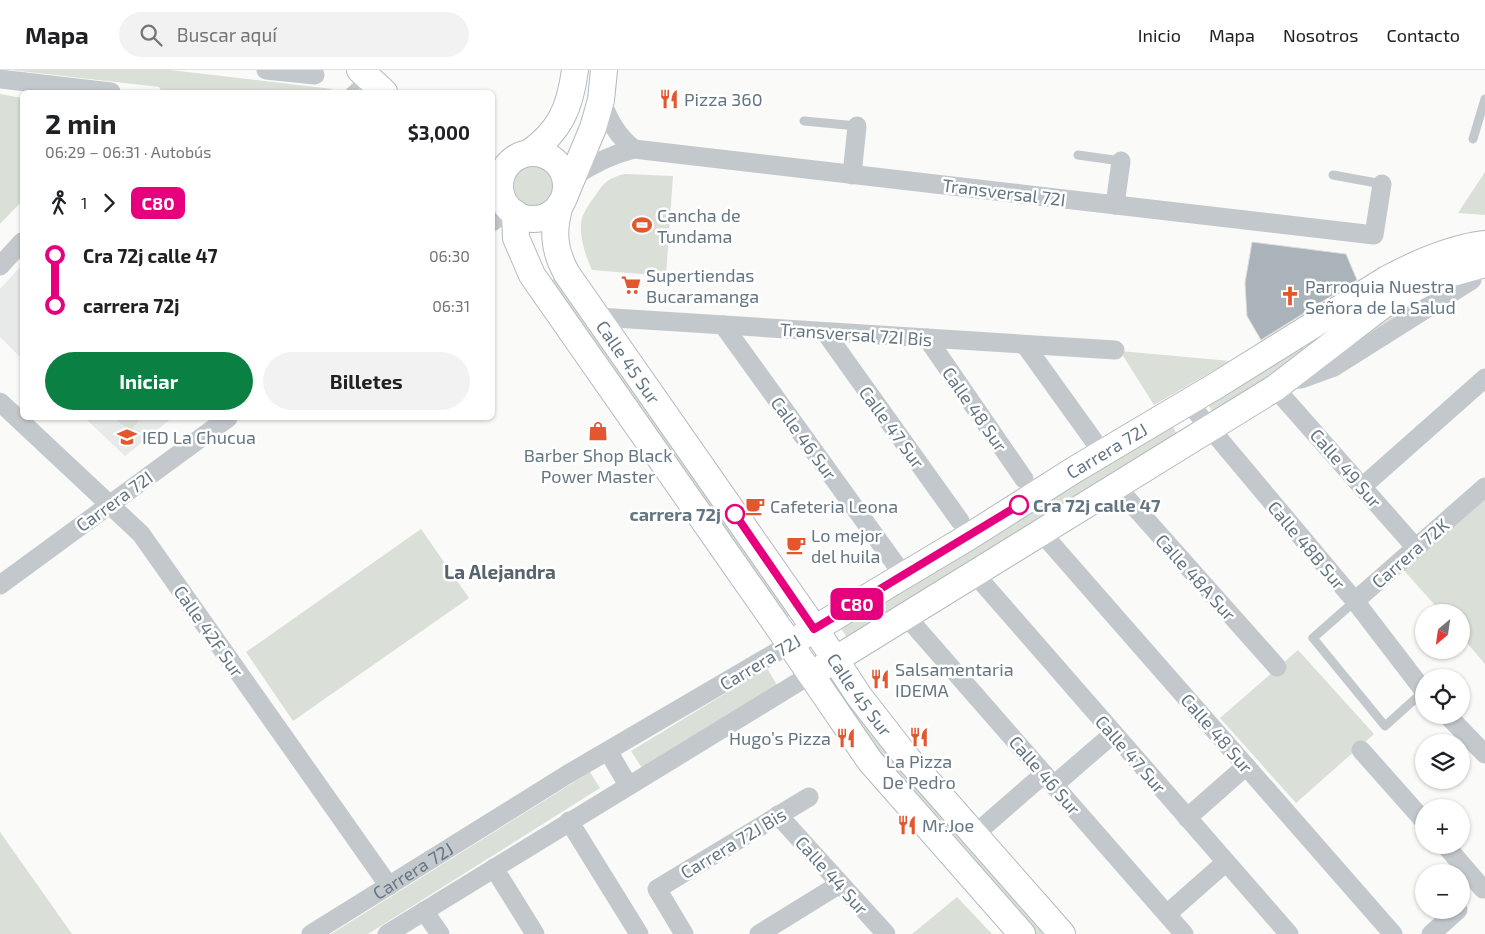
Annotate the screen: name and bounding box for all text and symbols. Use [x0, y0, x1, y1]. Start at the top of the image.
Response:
search box [119, 12, 469, 57]
text: Mapa [25, 20, 89, 49]
icon: search [137, 21, 165, 49]
text: Buscar aquí [177, 23, 277, 46]
text: Inicio [1138, 24, 1181, 46]
text: Mapa [1209, 24, 1255, 46]
text: Nosotros [1283, 24, 1358, 46]
text: Contacto [1386, 24, 1460, 46]
restaurant icon: Pizza 360 [658, 88, 680, 110]
place label: Pizza 360 [684, 88, 763, 110]
text: 2 min [45, 106, 117, 140]
text: $3,000 [408, 121, 470, 144]
text: 06:29 – 06:31 · Autobús [45, 142, 211, 161]
street label: Transversal 72I [941, 174, 1067, 210]
icon: walk [45, 189, 73, 217]
icon: forward [95, 189, 123, 217]
text: C80 [141, 192, 175, 214]
text: 1 [81, 193, 87, 212]
place label: Cancha de Tundama [657, 204, 741, 247]
sports icon: Cancha de Tundama [631, 214, 653, 236]
text: Cra 72j calle 47 [83, 244, 218, 267]
text: 06:30 [429, 246, 470, 265]
place label: Supertiendas Bucaramanga [646, 264, 759, 307]
supermarket icon: Supertiendas Bucaramanga [620, 274, 642, 296]
place label: Parroquia Nuestra Señora de la Salud [1305, 275, 1456, 318]
church icon: Parroquia Nuestra Señora de la Salud [1279, 285, 1301, 307]
text: carrera 72j [83, 294, 180, 317]
text: 06:31 [432, 296, 470, 315]
street label: Calle 45 Sur [592, 316, 665, 408]
street label: Transversal 72I Bis [779, 318, 933, 350]
button: Iniciar [45, 352, 253, 410]
button: Billetes [263, 352, 470, 410]
street label: Calle 48 Sur [938, 363, 1012, 455]
street label: Calle 47 Sur [855, 382, 929, 472]
street label: Calle 46 Sur [766, 392, 842, 484]
street label: Carrera 72J [1062, 418, 1151, 483]
shop icon: Barber Shop Black Power Master [587, 420, 609, 442]
street label: Calle 49 Sur [1306, 424, 1386, 512]
school or university icon: IED La Chucua [116, 426, 138, 448]
place label: IED La Chucua [142, 426, 256, 448]
place label: Barber Shop Black Power Master [524, 444, 672, 487]
street label: Carrera 72I [71, 466, 157, 536]
place label: Cra 72j calle 47 [1033, 494, 1161, 516]
cafe icon: Cafeteria Leona [744, 495, 766, 517]
place label: Cafeteria Leona [770, 495, 898, 517]
marker: Cra 72j calle 47 [1009, 495, 1029, 515]
street label: Calle 48B Sur [1263, 496, 1351, 594]
place label: carrera 72j [629, 503, 721, 525]
marker: carrera 72j [725, 504, 745, 524]
street label: Carrera 72K [1367, 513, 1453, 592]
place label: Lo mejor del huila [811, 524, 882, 567]
street label: Calle 48A Sur [1151, 529, 1241, 625]
cafe icon: Lo mejor del huila [785, 534, 807, 556]
district label: La Alejandra [444, 560, 556, 583]
street label: Calle 42F Sur [169, 581, 249, 681]
line badge: C80 [828, 588, 886, 620]
text: C80 [840, 593, 874, 615]
north arrow [1415, 604, 1470, 659]
map controls [1415, 604, 1470, 919]
street label: Carrera 72J [716, 629, 804, 695]
street label: Calle 45 Sur [823, 649, 897, 740]
place label: Salsamentaria IDEMA [895, 658, 1014, 701]
restaurant icon: Salsamentaria IDEMA [869, 668, 891, 690]
button: locate [1415, 669, 1470, 724]
street label: Calle 48 Sur [1177, 689, 1257, 777]
street label: Calle 47 Sur [1091, 710, 1171, 798]
restaurant icon: La Pizza De Pedro [908, 726, 930, 748]
place label: Hugo’s Pizza [729, 727, 831, 749]
restaurant icon: Hugo’s Pizza [835, 727, 857, 749]
street label: Calle 46 Sur [1005, 731, 1085, 819]
button: layers [1415, 734, 1470, 789]
place label: La Pizza De Pedro [882, 750, 956, 793]
button: + [1415, 799, 1470, 854]
street label: Carrera 72J Bis [676, 803, 790, 883]
restaurant icon: Mr.Joe [896, 814, 918, 836]
place label: Mr.Joe [922, 814, 974, 836]
street label: Calle 44 Sur [791, 831, 873, 919]
street label: Carrera 72J [369, 837, 457, 904]
button: − [1415, 864, 1470, 919]

